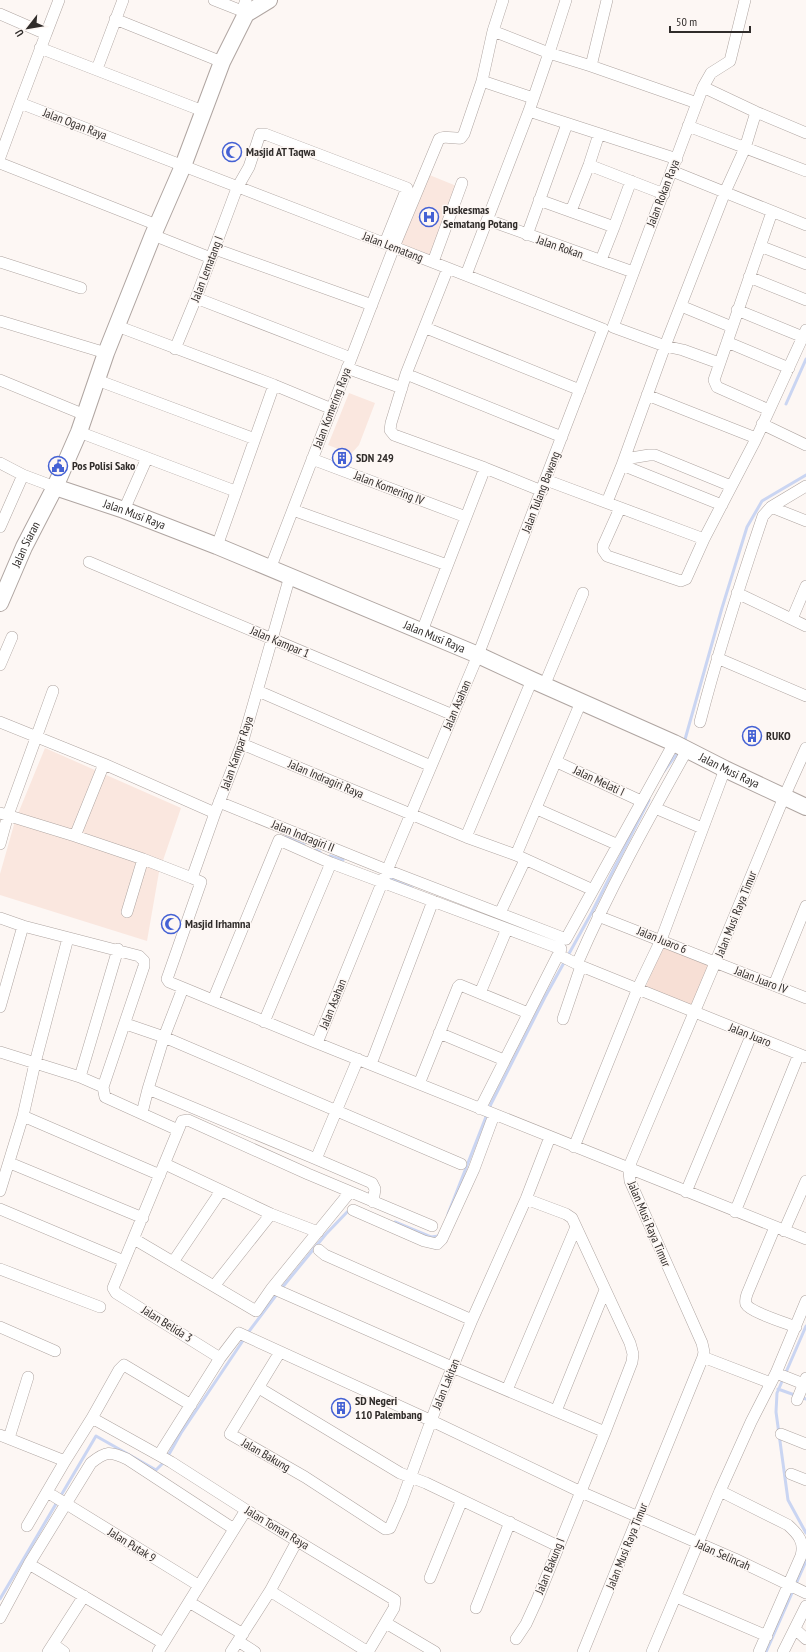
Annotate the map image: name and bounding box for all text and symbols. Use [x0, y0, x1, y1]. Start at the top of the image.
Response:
north arrow [8, 8, 48, 48]
scale bar [670, 8, 750, 34]
text: 50 m [676, 14, 697, 29]
text: U [12, 27, 27, 39]
street label: Jalan Ogan Raya [40, 104, 109, 143]
mosque icon: Masjid AT Taqwa [221, 141, 243, 163]
place label: Masjid AT Taqwa [246, 144, 316, 159]
street label: Jalan Rokan Raya [643, 157, 682, 229]
place label: Puskesmas Sematang Potang [443, 202, 518, 231]
hospital icon: Puskesmas Sematang Potang [418, 206, 440, 228]
street label: Jalan Lematang [360, 228, 426, 265]
street label: Jalan Rokan [534, 231, 585, 261]
street label: Jalan Lematang I [187, 234, 226, 305]
street label: Jalan Komering Raya [309, 365, 354, 451]
building icon: SDN 249 [331, 447, 353, 469]
street label: Jalan Tulang Bawang [518, 449, 563, 535]
place label: SDN 249 [356, 450, 394, 465]
public building icon: Pos Polisi Sako [47, 455, 69, 477]
place label: Pos Polisi Sako [72, 458, 136, 473]
street label: Jalan Komering IV [351, 467, 427, 508]
street label: Jalan Musi Raya [101, 495, 168, 532]
street label: Jalan Siaran [8, 519, 43, 570]
street label: Jalan Musi Raya [401, 616, 468, 656]
street label: Jalan Kampar 1 [248, 622, 312, 661]
street label: Jalan Asahan [439, 678, 474, 733]
street label: Jalan Kampar Raya [217, 714, 256, 793]
building icon: RUKO [741, 725, 763, 747]
place label: RUKO [766, 728, 791, 743]
street label: Jalan Musi Raya [696, 749, 762, 791]
street label: Jalan Indragiri Raya [285, 756, 366, 801]
street label: Jalan Melati I [570, 762, 627, 799]
street label: Jalan Indragiri II [269, 816, 337, 855]
street label: Jalan Musi Raya Timur [711, 868, 760, 960]
mosque icon: Masjid Irhamna [160, 913, 182, 935]
place label: Masjid Irhamna [185, 916, 250, 931]
street label: Jalan Juaro 6 [634, 922, 689, 956]
street label: Jalan Juaro IV [732, 962, 790, 997]
street label: Jalan Asahan [315, 977, 349, 1032]
street label: Jalan Juaro [726, 1019, 774, 1050]
street label: Jalan Musi Raya Timur [624, 1178, 675, 1270]
street label: Jalan Belida 3 [138, 1302, 195, 1345]
street label: Jalan Lakitan [428, 1356, 462, 1412]
place label: SD Negeri 110 Palembang [355, 1393, 422, 1422]
building icon: SD Negeri 110 Palembang [330, 1397, 352, 1419]
street label: Jalan Bakung [238, 1434, 293, 1475]
street label: Jalan Musi Raya Timur [602, 1500, 651, 1592]
street label: Jalan Toman Raya [242, 1502, 312, 1553]
street label: Jalan Putak 9 [105, 1523, 159, 1565]
street label: Jalan Selincah [693, 1535, 753, 1573]
street label: Jalan Bakung I [531, 1536, 568, 1597]

